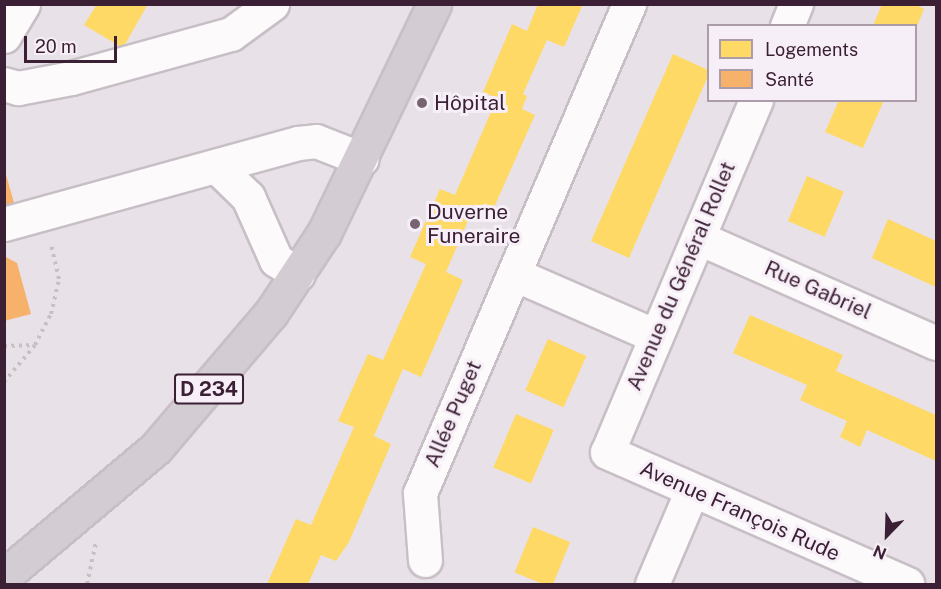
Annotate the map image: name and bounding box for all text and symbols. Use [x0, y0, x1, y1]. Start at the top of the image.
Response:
scale bar [27, 24, 120, 62]
legend [707, 24, 917, 102]
text: 20 m [35, 36, 77, 57]
text: Logements [765, 39, 858, 60]
text: Santé [765, 69, 814, 90]
place label: Hôpital [434, 90, 506, 116]
marker: Hôpital [415, 96, 429, 110]
street label: Avenue du Général Rollet [621, 158, 741, 394]
place label: Duverne Funeraire [427, 199, 520, 249]
marker: Duverne Funeraire [408, 217, 422, 231]
street label: Rue Gabriel [761, 255, 875, 325]
street label: Allée Puget [419, 357, 487, 471]
road number: D 234 [173, 372, 245, 406]
street label: Avenue François Rude [636, 456, 844, 566]
north arrow [857, 505, 917, 565]
text: N [870, 541, 889, 563]

